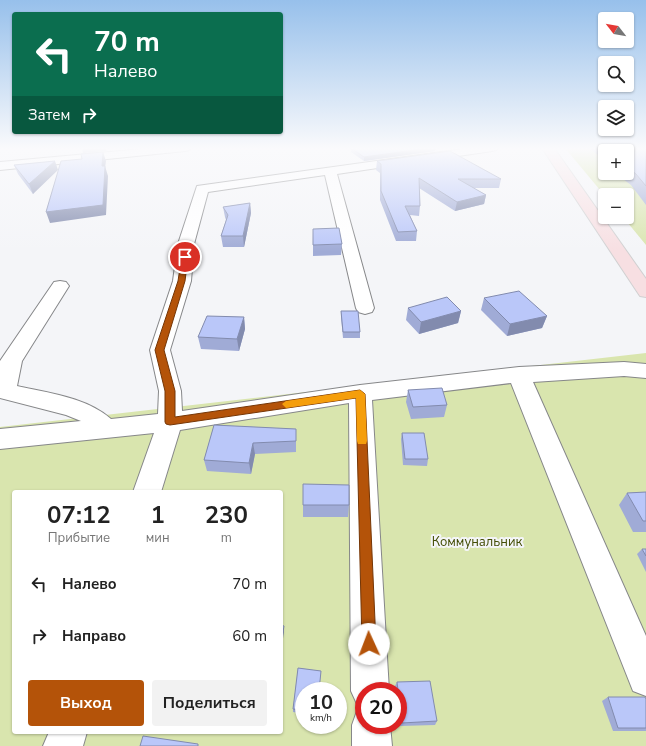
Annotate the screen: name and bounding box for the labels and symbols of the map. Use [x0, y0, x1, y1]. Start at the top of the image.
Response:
north arrow [598, 12, 634, 48]
pin [168, 240, 202, 274]
park label: Коммунальник [432, 533, 523, 551]
position arrow [348, 623, 390, 665]
speed limit sign: 20 [355, 682, 407, 734]

